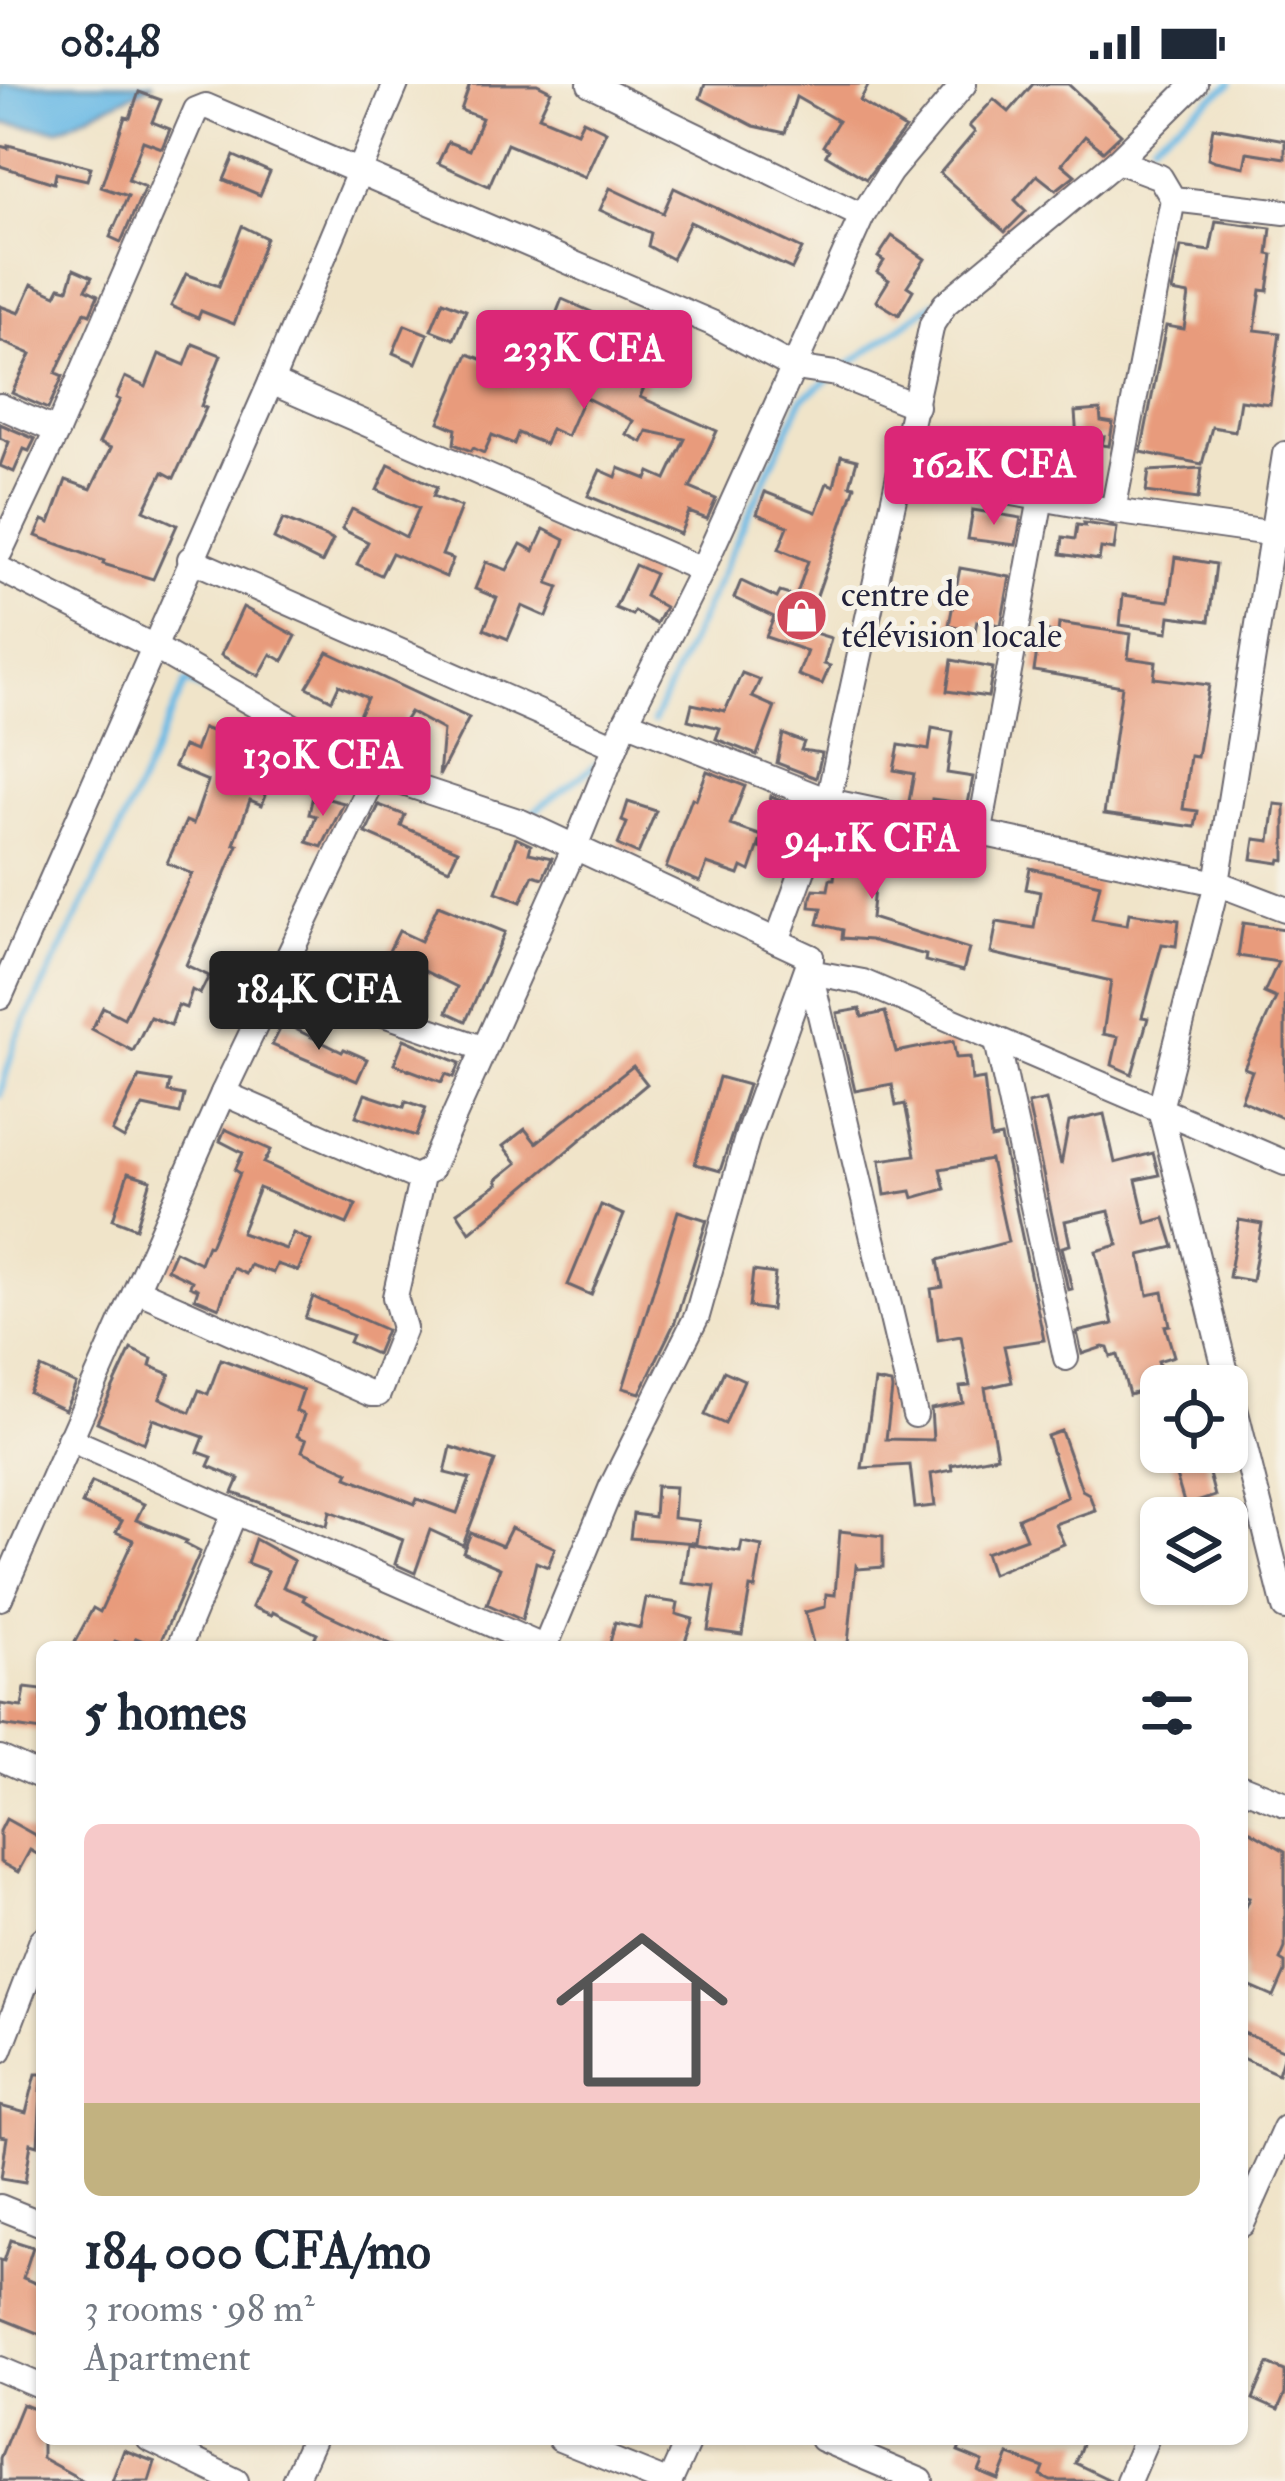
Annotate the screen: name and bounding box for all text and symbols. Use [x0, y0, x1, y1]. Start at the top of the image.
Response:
text: 08:48 [60, 14, 161, 70]
pin: 233K CFA [460, 310, 708, 412]
text: 233K CFA [503, 324, 665, 373]
pin: 162K CFA [870, 426, 1118, 528]
text: 162K CFA [911, 440, 1077, 489]
place label: centre de télévision locale [841, 572, 1062, 658]
shop icon: centre de télévision locale [774, 587, 830, 643]
pin: 130K CFA [199, 717, 447, 819]
text: 130K CFA [243, 731, 403, 780]
pin: 94.1K CFA [735, 800, 1009, 902]
text: 94.1K CFA [784, 814, 960, 863]
pin: 184K CFA [195, 951, 443, 1053]
text: 184K CFA [236, 965, 402, 1014]
map controls [1140, 1365, 1248, 1605]
button: locate [1140, 1365, 1248, 1473]
button: layers [1140, 1497, 1248, 1605]
icon: filters [1134, 1680, 1200, 1746]
text: 5 homes [84, 1681, 247, 1745]
icon: home [534, 1902, 750, 2118]
text: 184 000 CFA/mo [84, 2220, 431, 2284]
text: 3 rooms · 98 m² [84, 2284, 315, 2333]
text: Apartment [84, 2333, 251, 2382]

